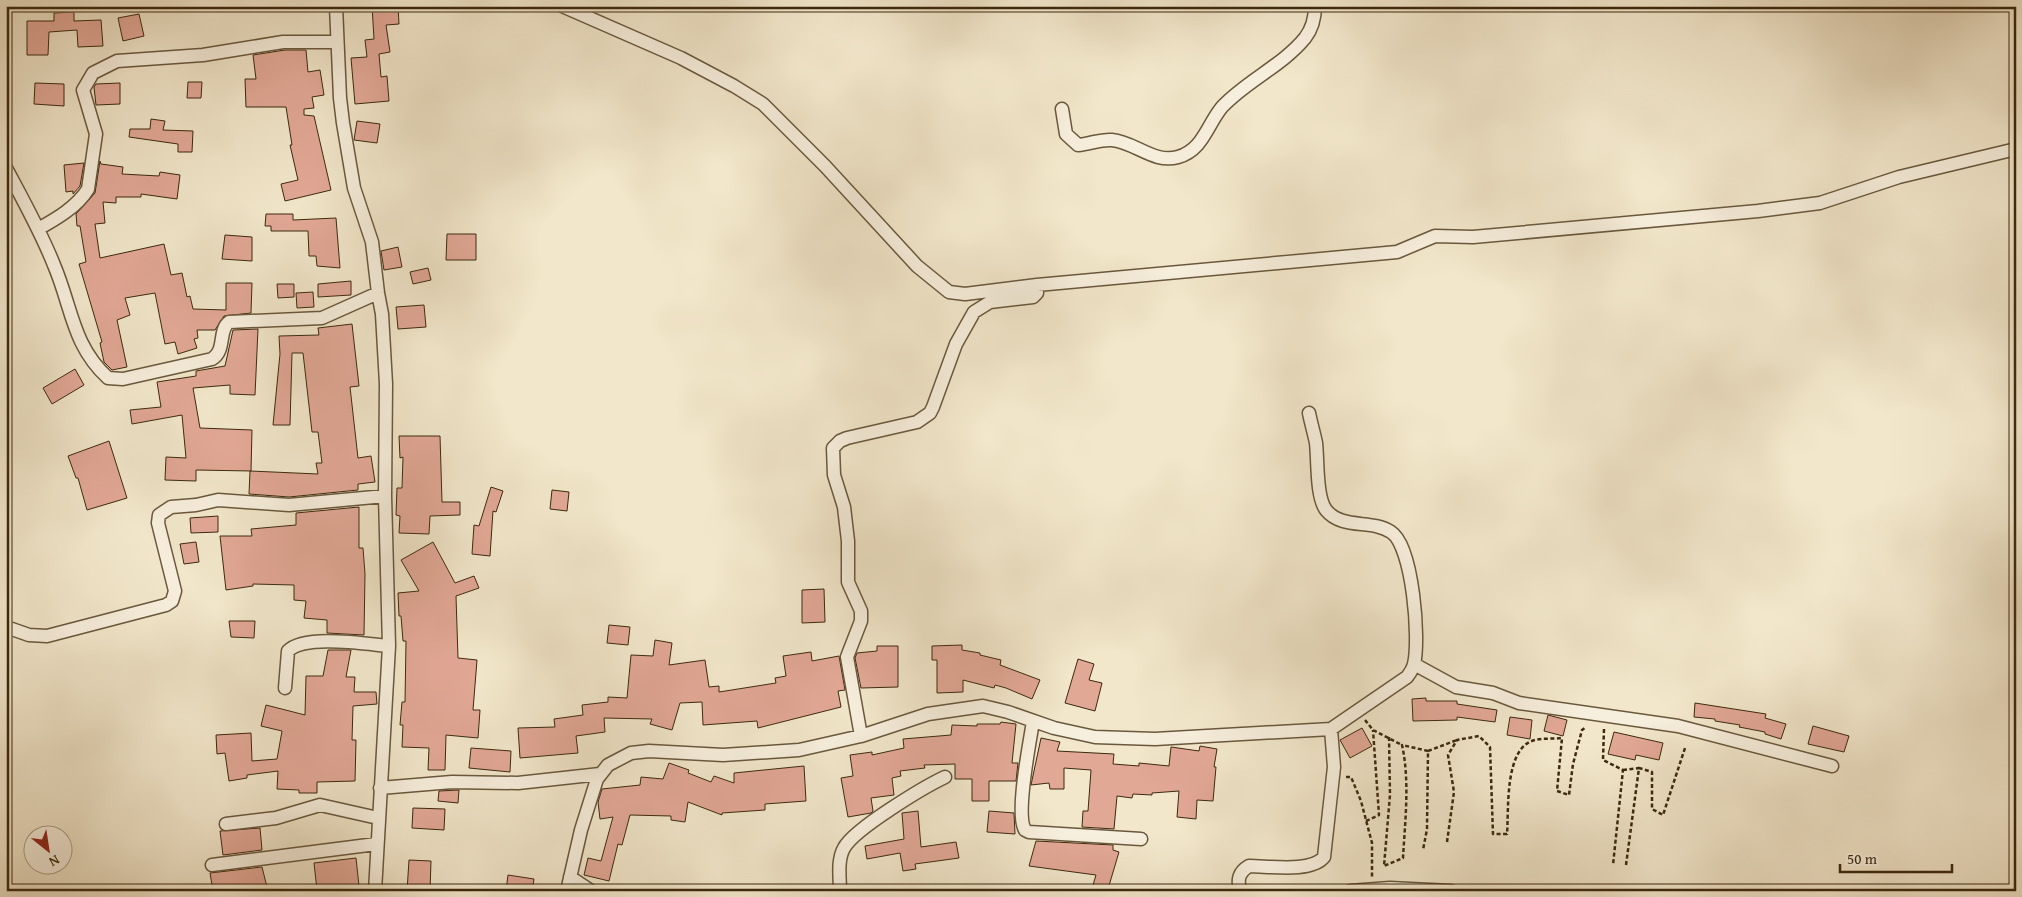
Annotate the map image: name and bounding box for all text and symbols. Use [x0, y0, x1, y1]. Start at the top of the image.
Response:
north arrow [22, 824, 72, 874]
scale bar [1840, 842, 1952, 874]
text: 50 m [1847, 848, 1878, 869]
text: N [45, 850, 64, 873]

